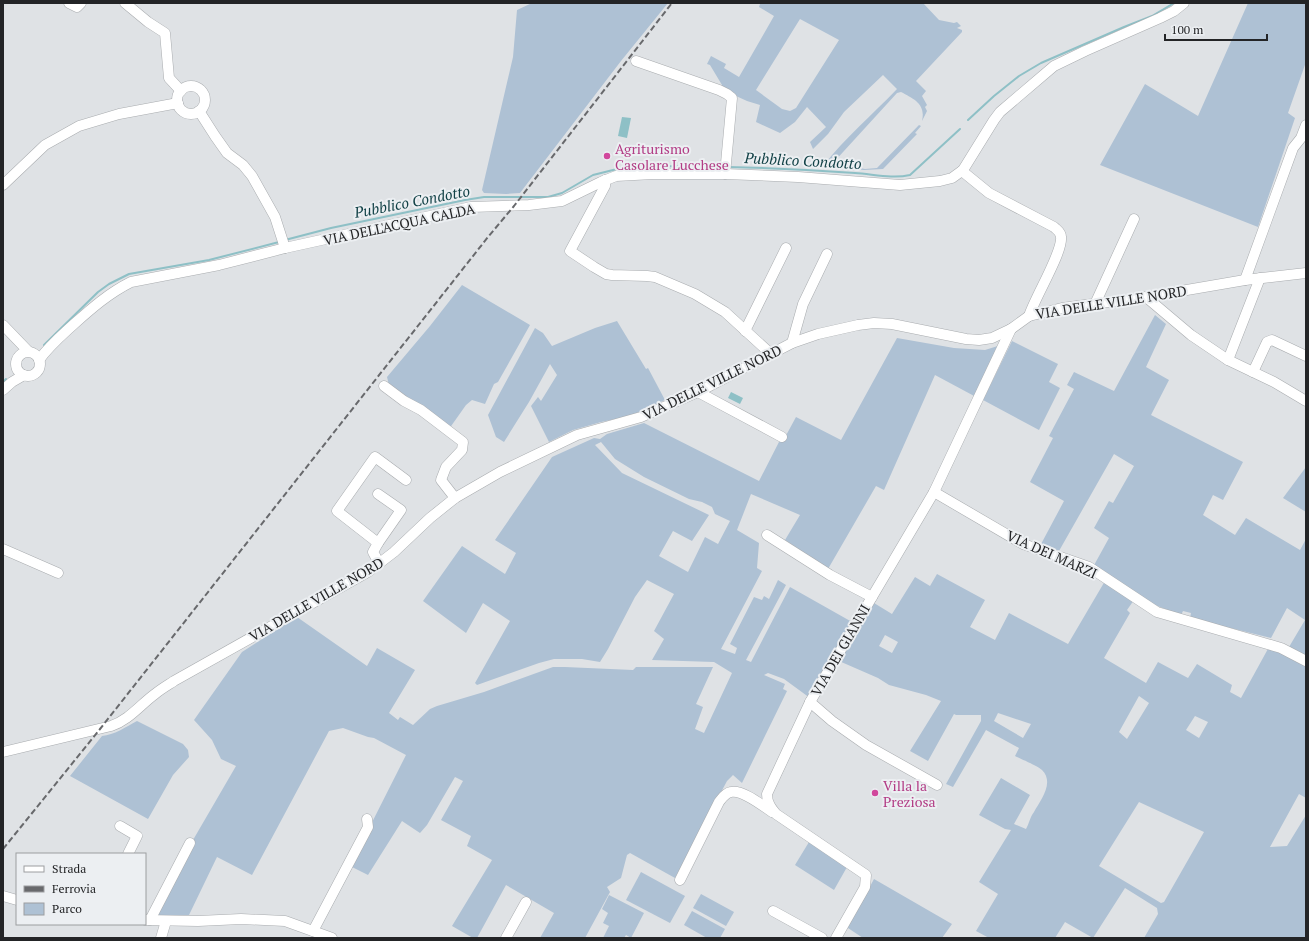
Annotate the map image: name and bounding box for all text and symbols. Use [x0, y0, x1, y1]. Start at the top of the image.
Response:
scale bar [1165, 16, 1267, 42]
text: 100 m [1171, 22, 1204, 37]
place label: Agriturismo Casolare Lucchese [615, 139, 729, 174]
water label: Pubblico Condotto [743, 147, 862, 173]
marker: Agriturismo Casolare Lucchese [602, 151, 612, 161]
water label: Pubblico Condotto [352, 180, 472, 222]
street label: VIA DELL'ACQUA CALDA [321, 199, 477, 249]
street label: VIA DELLE VILLE NORD [1034, 281, 1188, 323]
street label: VIA DELLE VILLE NORD [639, 340, 785, 424]
street label: VIA DEI MARZI [1004, 525, 1101, 583]
street label: VIA DELLE VILLE NORD [245, 553, 387, 645]
street label: VIA DEI GIANNI [806, 601, 874, 699]
place label: Villa la Preziosa [883, 776, 936, 811]
marker: Villa la Preziosa [870, 788, 880, 798]
legend [16, 853, 146, 925]
text: Strada [52, 861, 86, 876]
text: Ferrovia [52, 881, 96, 896]
text: Parco [52, 901, 82, 916]

